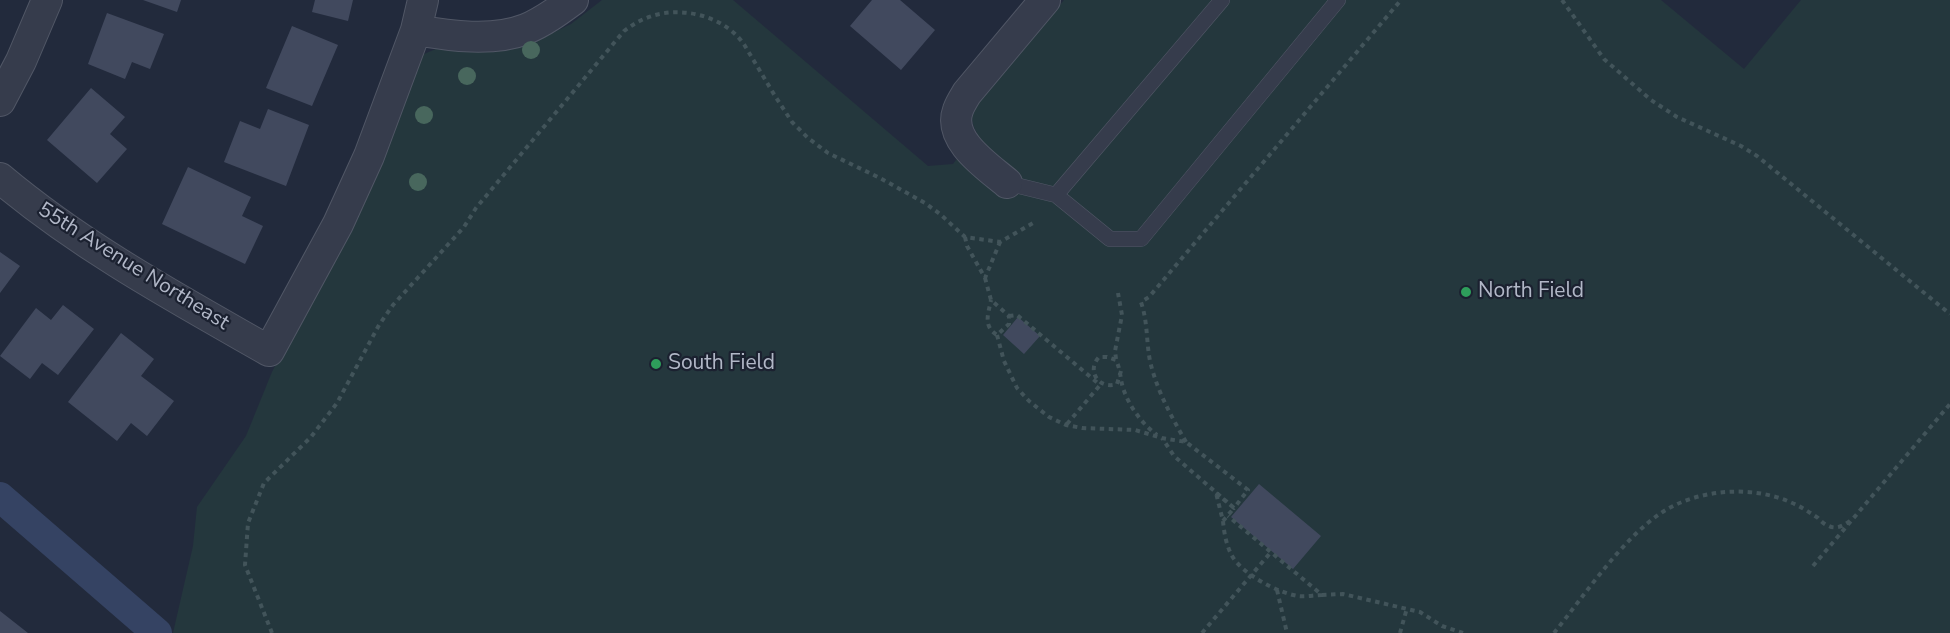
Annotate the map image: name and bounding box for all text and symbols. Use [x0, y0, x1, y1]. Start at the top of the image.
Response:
street label: 55th Avenue Northeast [33, 198, 233, 336]
place label: North Field [1478, 279, 1584, 305]
marker: North Field [1459, 285, 1473, 299]
place label: South Field [668, 351, 775, 377]
marker: South Field [649, 357, 663, 371]

